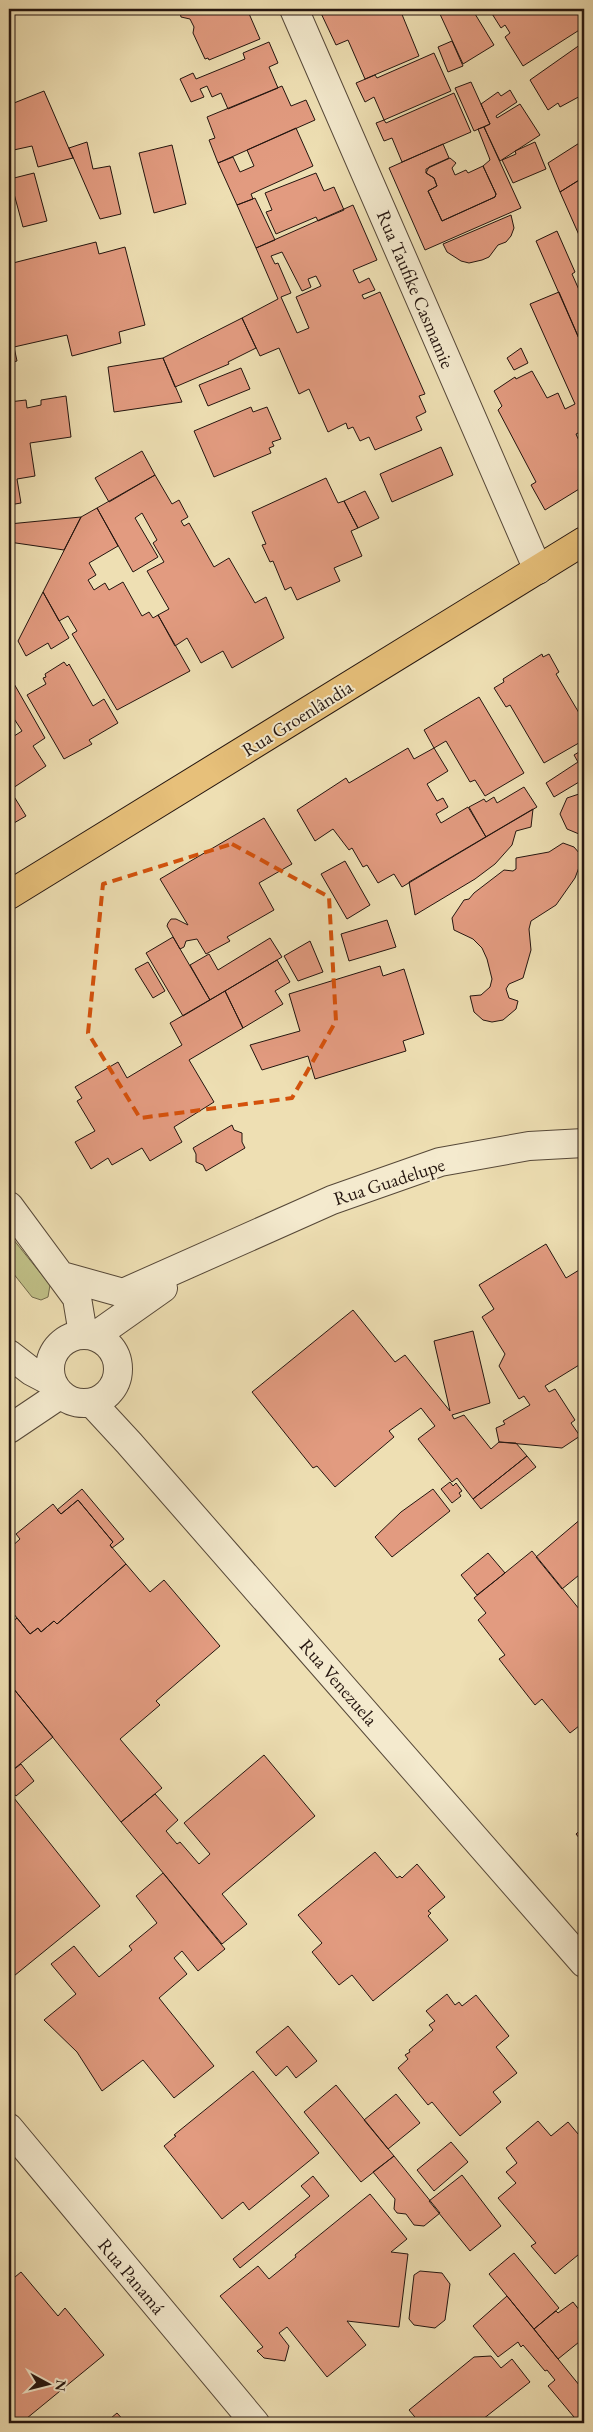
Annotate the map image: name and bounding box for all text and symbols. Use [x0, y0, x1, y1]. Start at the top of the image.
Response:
street label: Rua Taufike Casmamie [371, 206, 460, 372]
street label: Rua Groenlândia [237, 674, 358, 762]
street label: Rua Guadelupe [330, 1152, 448, 1211]
street label: Rua Venezuela [294, 1634, 384, 1731]
street label: Rua Panamá [92, 2233, 171, 2320]
north arrow [22, 2360, 72, 2410]
text: N [51, 2379, 71, 2393]

